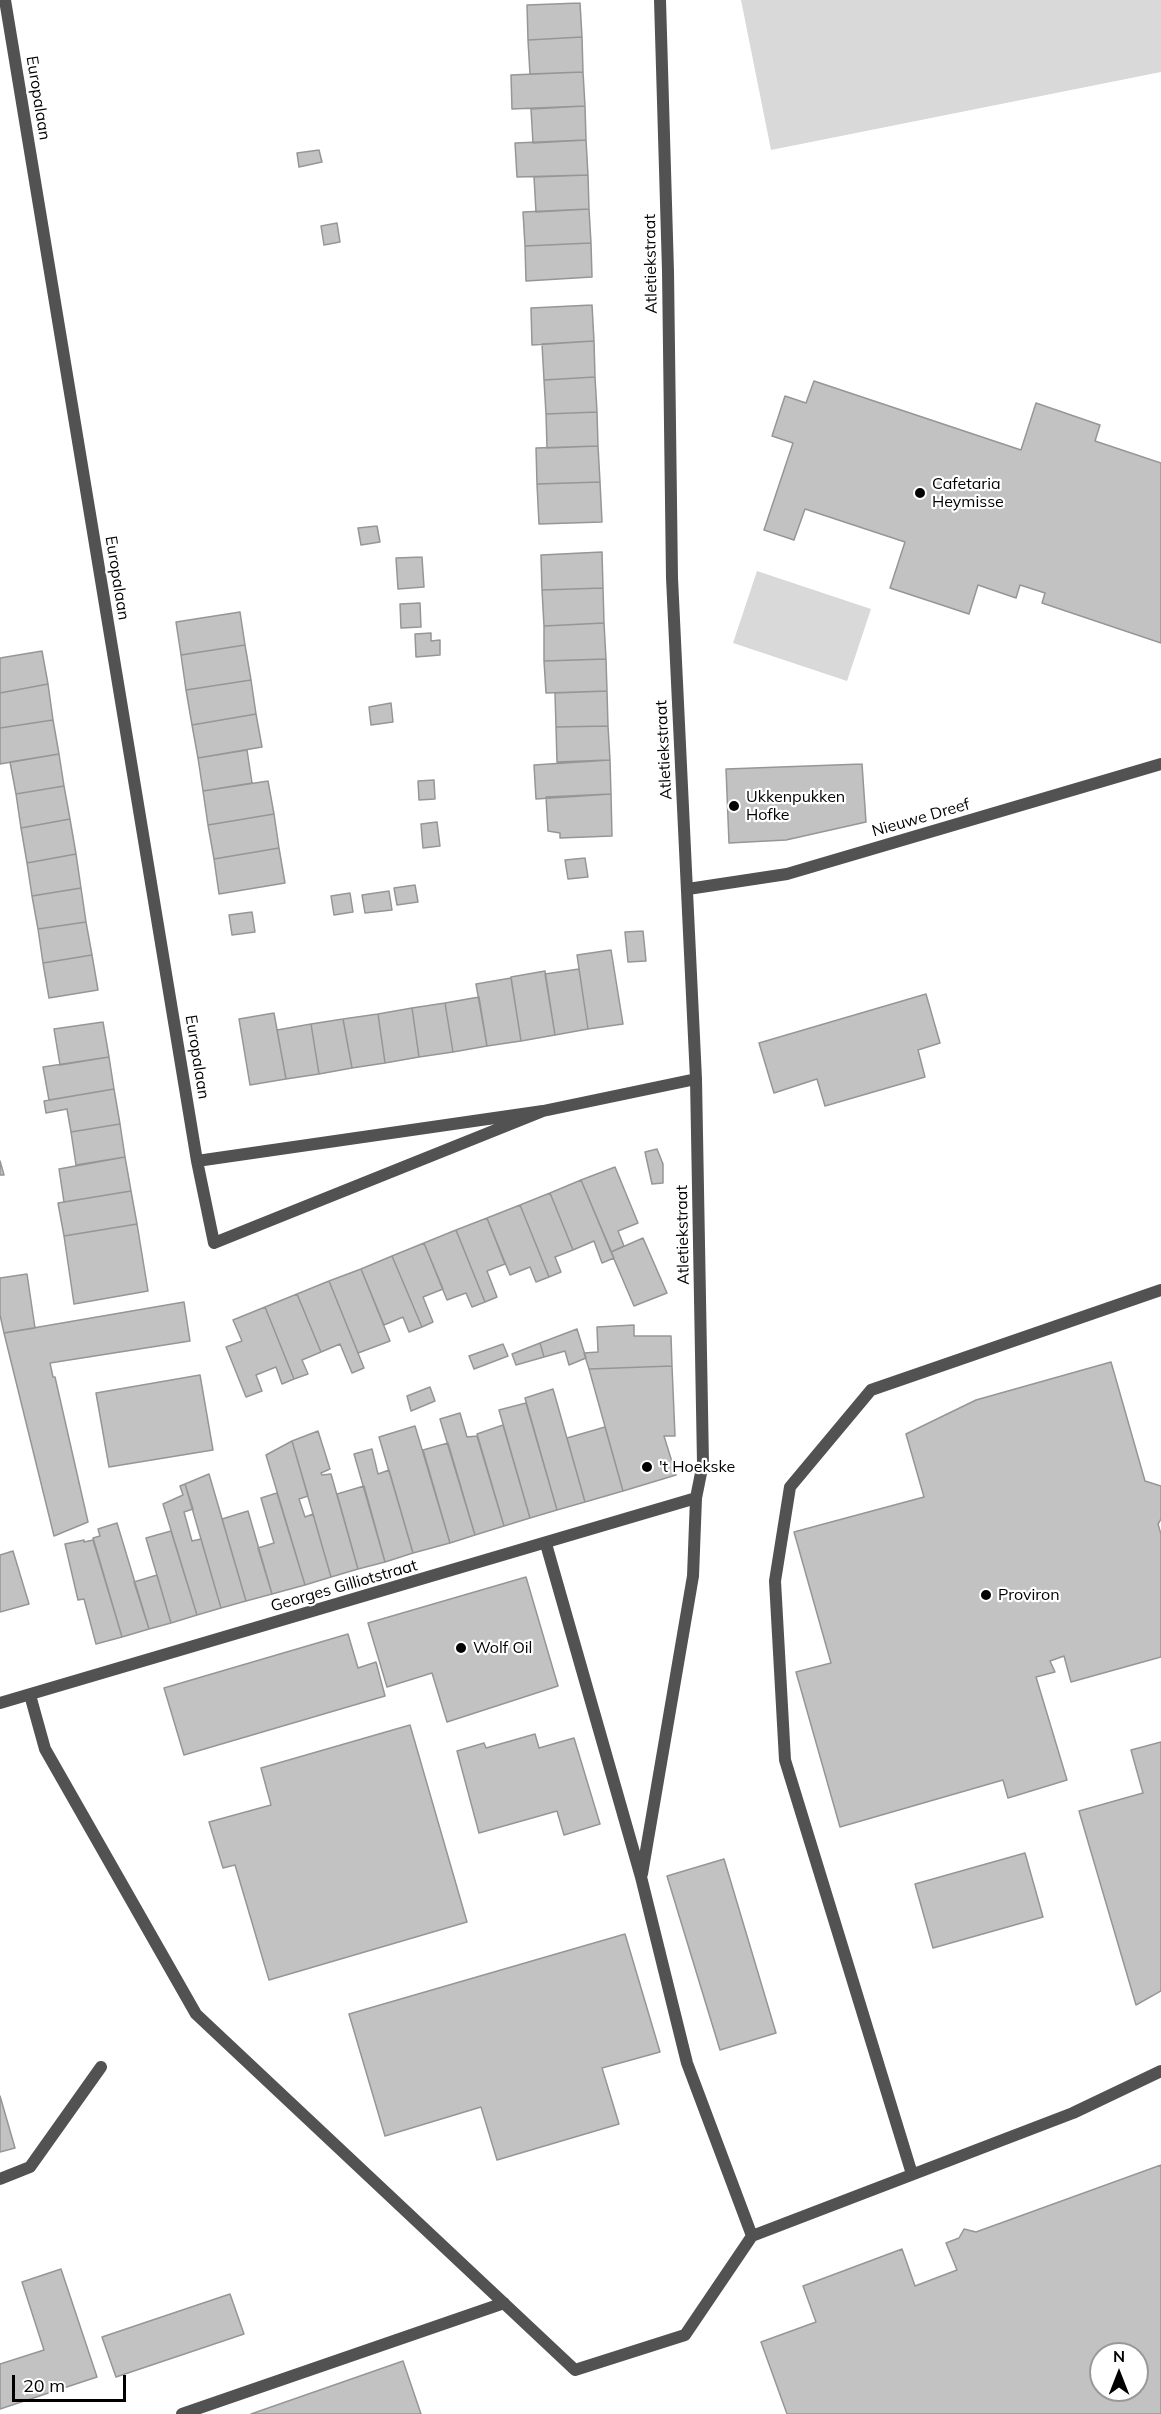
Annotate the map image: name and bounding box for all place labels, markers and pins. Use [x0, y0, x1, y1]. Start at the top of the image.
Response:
place label: Cafetaria Heymisse [932, 474, 1004, 512]
marker: Cafetaria Heymisse [913, 486, 927, 500]
place label: Ukkenpukken Hofke [746, 787, 845, 825]
marker: Ukkenpukken Hofke [727, 799, 741, 813]
place label: 't Hoekske [659, 1457, 735, 1477]
marker: 't Hoekske [640, 1460, 654, 1474]
place label: Proviron [998, 1585, 1060, 1605]
marker: Proviron [979, 1588, 993, 1602]
place label: Wolf Oil [473, 1638, 532, 1658]
marker: Wolf Oil [454, 1641, 468, 1655]

